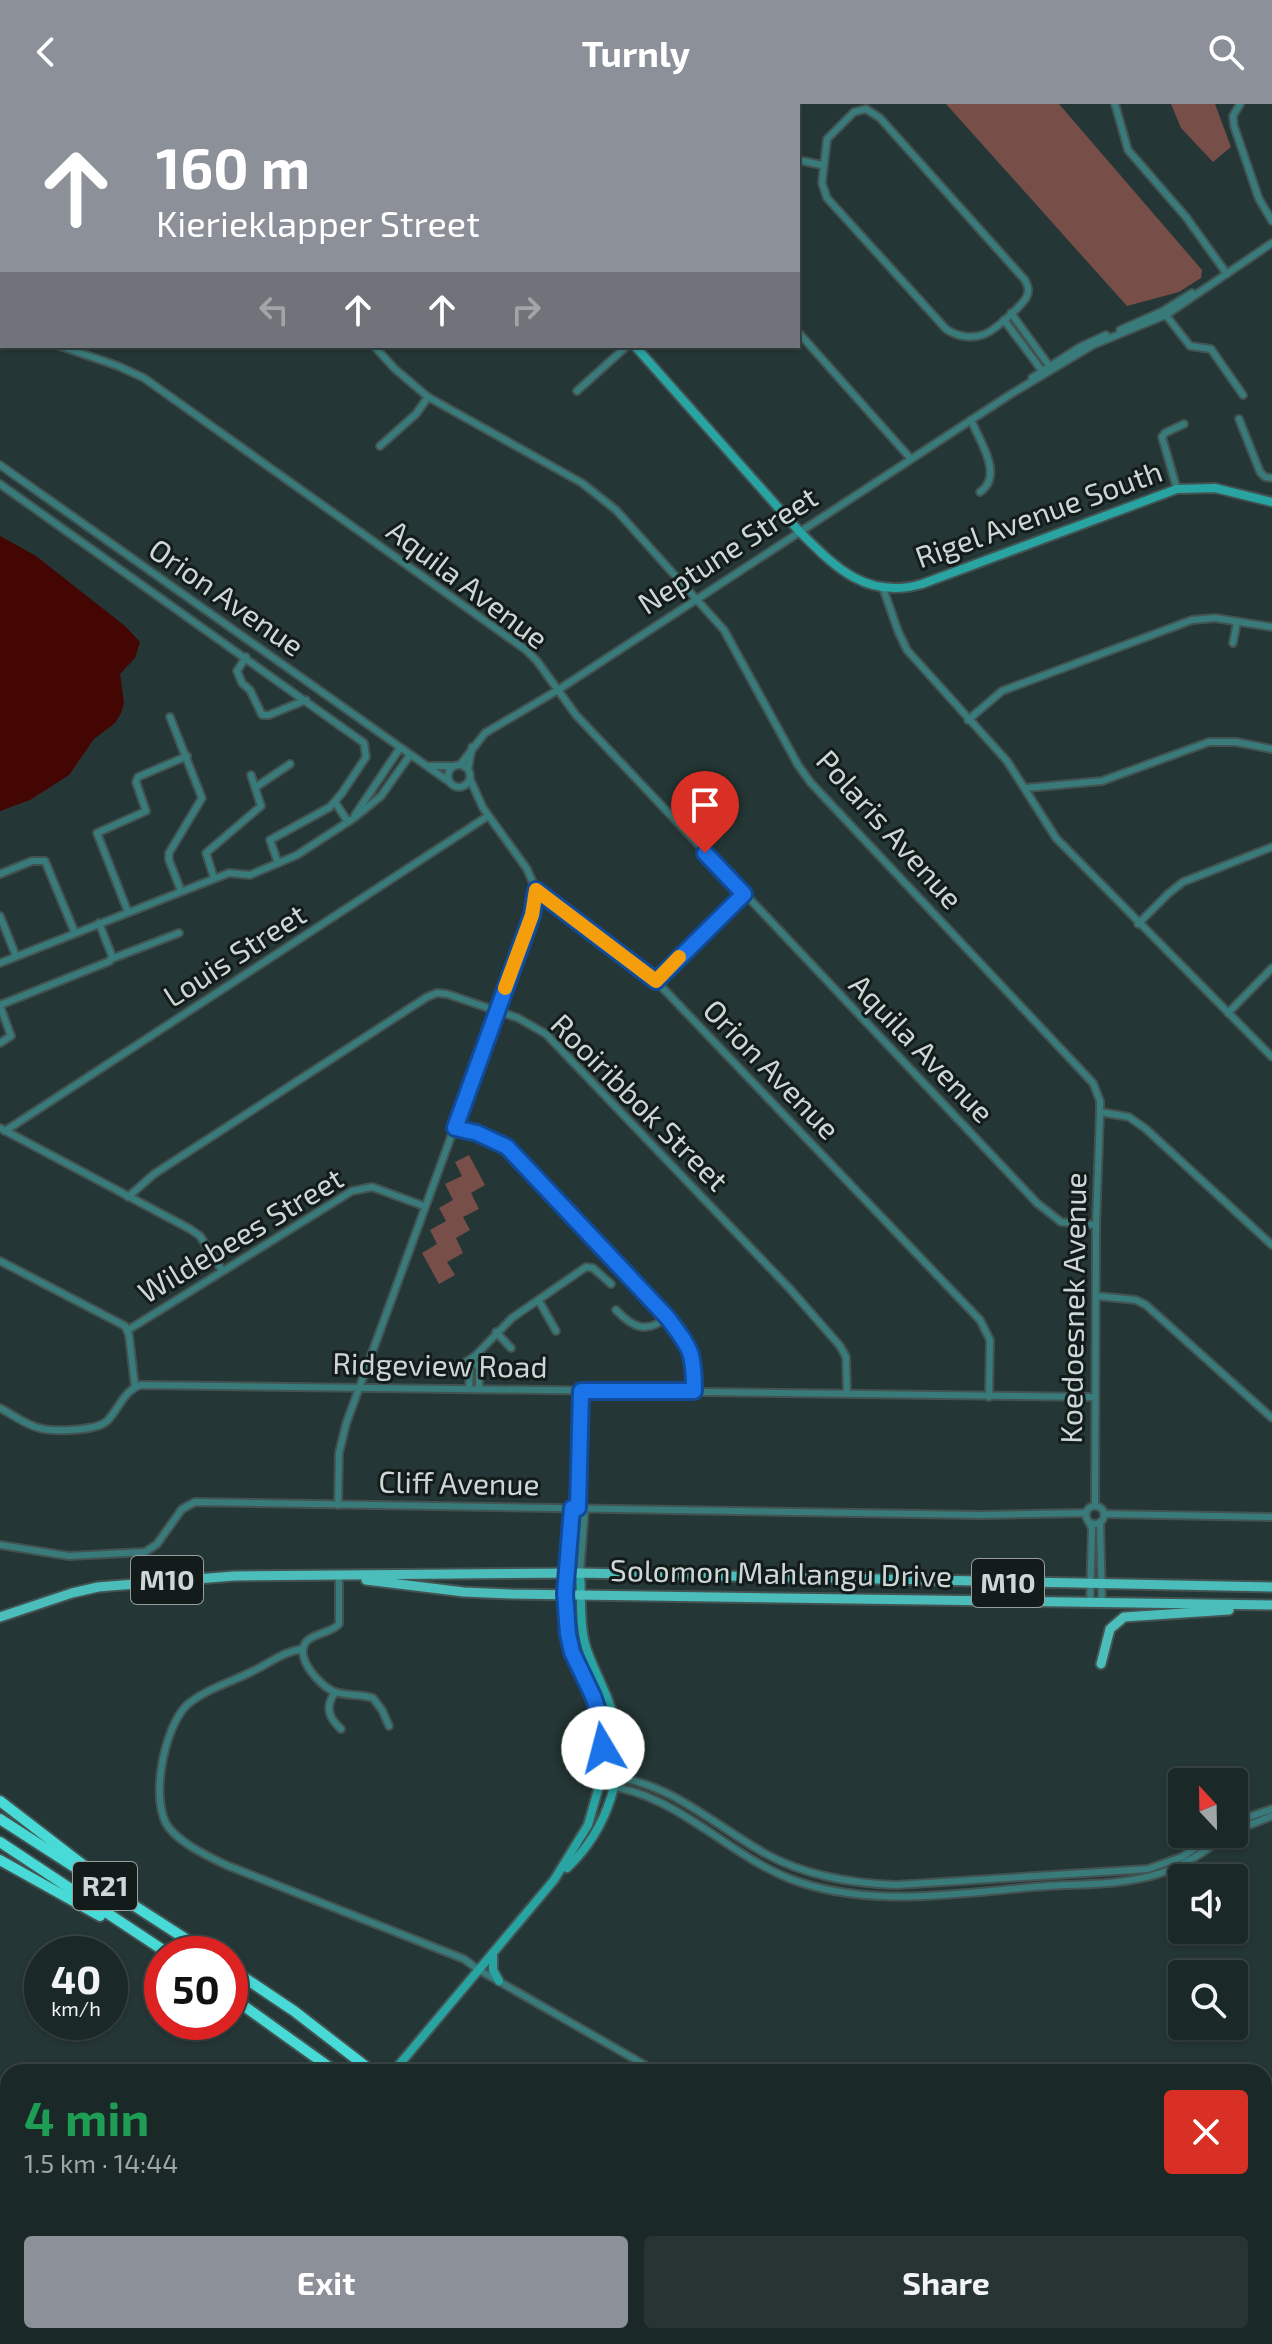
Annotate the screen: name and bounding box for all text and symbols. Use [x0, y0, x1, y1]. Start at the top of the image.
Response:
icon: back [24, 30, 68, 74]
icon: search [1204, 30, 1248, 74]
text: Turnly [582, 31, 690, 74]
text: 160 m [156, 133, 310, 200]
icon: ahead [24, 136, 128, 240]
text: Kierieklapper Street [156, 201, 480, 244]
icon: left [252, 288, 296, 332]
icon: ahead [336, 288, 380, 332]
icon: ahead [420, 288, 464, 332]
icon: right [504, 288, 548, 332]
street label: Rigel Avenue South [910, 452, 1167, 574]
street label: Neptune Street [630, 478, 823, 621]
street label: Aquila Avenue [381, 511, 556, 656]
street label: Orion Avenue [143, 530, 311, 663]
street label: Polaris Avenue [810, 742, 971, 915]
pin [671, 771, 739, 853]
icon: arrive [683, 783, 727, 827]
street label: Louis Street [156, 895, 312, 1014]
street label: Aquila Avenue [843, 966, 1002, 1129]
street label: Orion Avenue [697, 991, 848, 1146]
street label: Rooiribbok Street [544, 1006, 736, 1198]
street label: Wildebees Street [131, 1159, 349, 1310]
street label: Koedoesnek Avenue [1052, 1172, 1092, 1444]
street label: Ridgeview Road [332, 1344, 548, 1384]
street label: Cliff Avenue [378, 1463, 540, 1501]
street label: Solomon Mahlangu Drive [610, 1551, 952, 1593]
road number: M10 [131, 1556, 203, 1604]
road number: M10 [972, 1559, 1044, 1607]
position arrow [561, 1706, 645, 1790]
north arrow [1168, 1768, 1248, 1848]
map controls [1168, 1768, 1248, 2040]
road number: R21 [73, 1862, 137, 1910]
button: sound [1168, 1864, 1248, 1944]
speed limit sign: 50 [144, 1936, 248, 2040]
text: 40 [51, 1954, 101, 2002]
button: search [1168, 1960, 1248, 2040]
text: km/h [51, 1996, 101, 2020]
text: 4 min [24, 2088, 149, 2146]
button: close [1164, 2090, 1248, 2174]
text: 1.5 km · 14:44 [24, 2147, 178, 2178]
button: Exit [24, 2236, 628, 2328]
button: Share [644, 2236, 1248, 2328]

